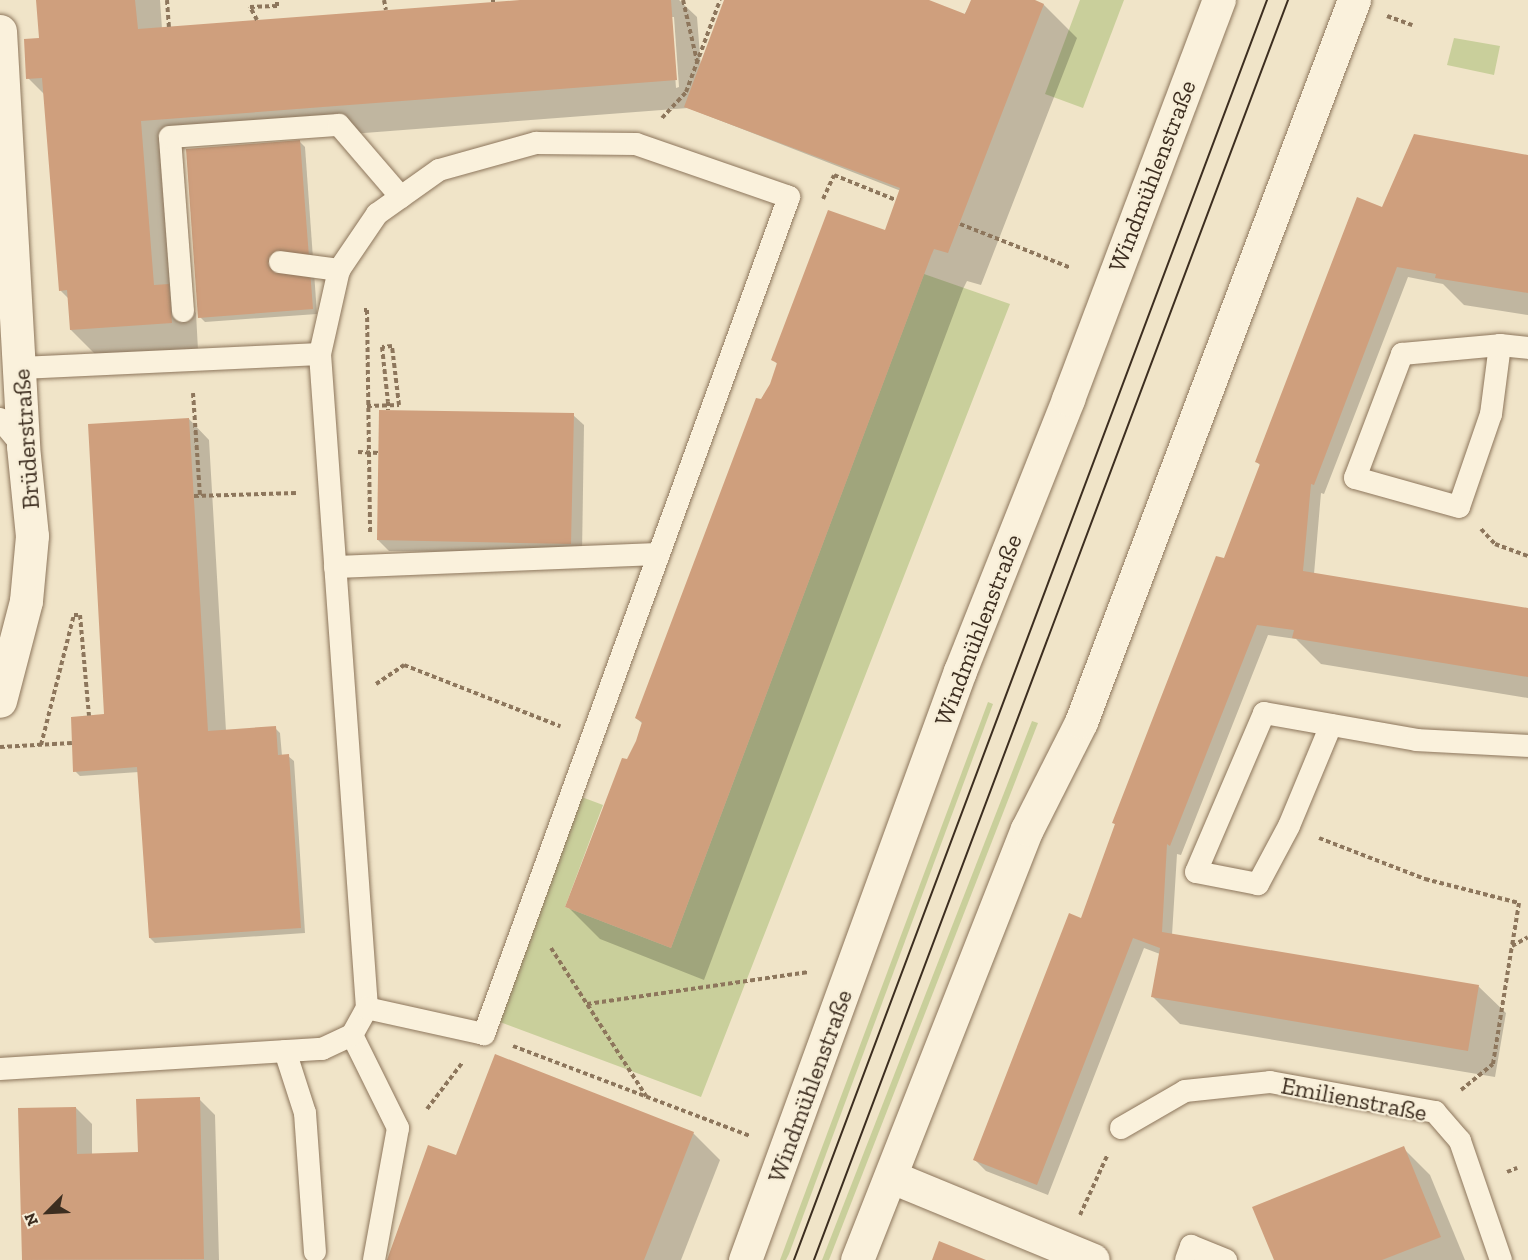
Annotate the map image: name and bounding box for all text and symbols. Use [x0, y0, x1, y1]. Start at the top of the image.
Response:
street label: Windmühlenstraße [1102, 76, 1202, 276]
street label: Brüderstraße [7, 368, 45, 510]
street label: Windmühlenstraße [928, 530, 1028, 730]
street label: Windmühlenstraße [762, 986, 858, 1186]
street label: Emilienstraße [1279, 1071, 1429, 1127]
north arrow [18, 1182, 78, 1242]
text: N [20, 1210, 42, 1229]

